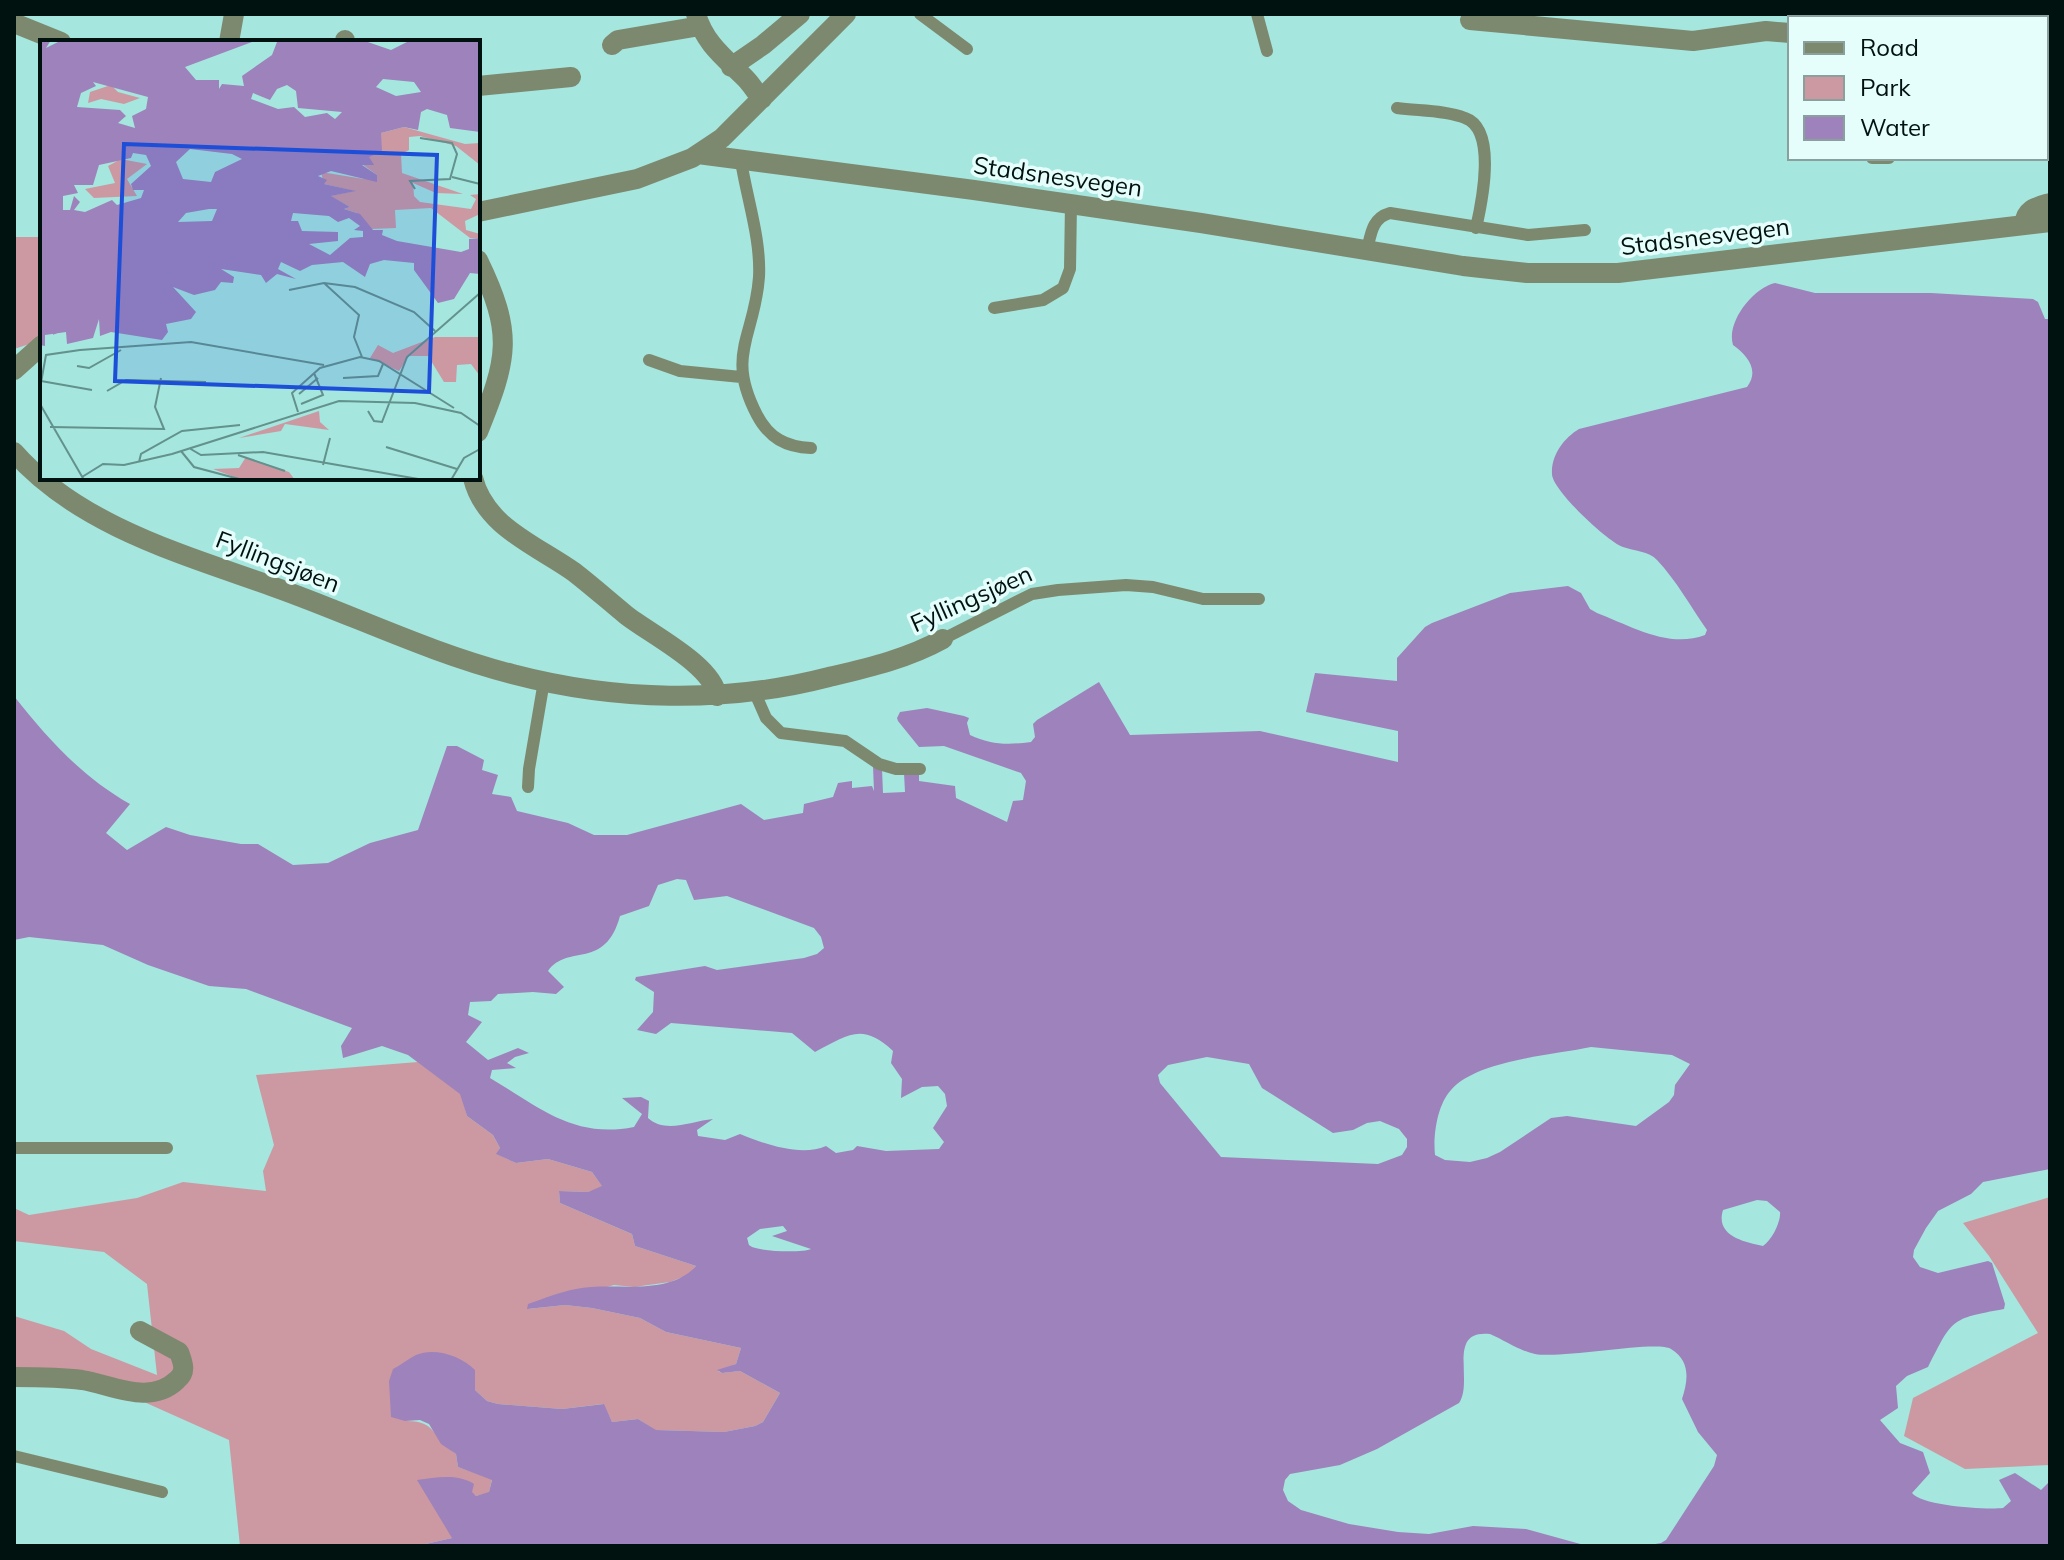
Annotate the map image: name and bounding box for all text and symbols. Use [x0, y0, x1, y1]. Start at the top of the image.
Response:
legend [1788, 16, 2048, 160]
text: Road [1860, 32, 1919, 62]
inset map [40, 40, 480, 480]
text: Park [1860, 72, 1911, 102]
text: Water [1860, 112, 1930, 142]
street label: Stadsnesvegen [972, 149, 1144, 203]
street label: Stadsnesvegen [1619, 211, 1791, 261]
street label: Fyllingsjøen [212, 524, 344, 598]
street label: Fyllingsjøen [905, 558, 1037, 638]

